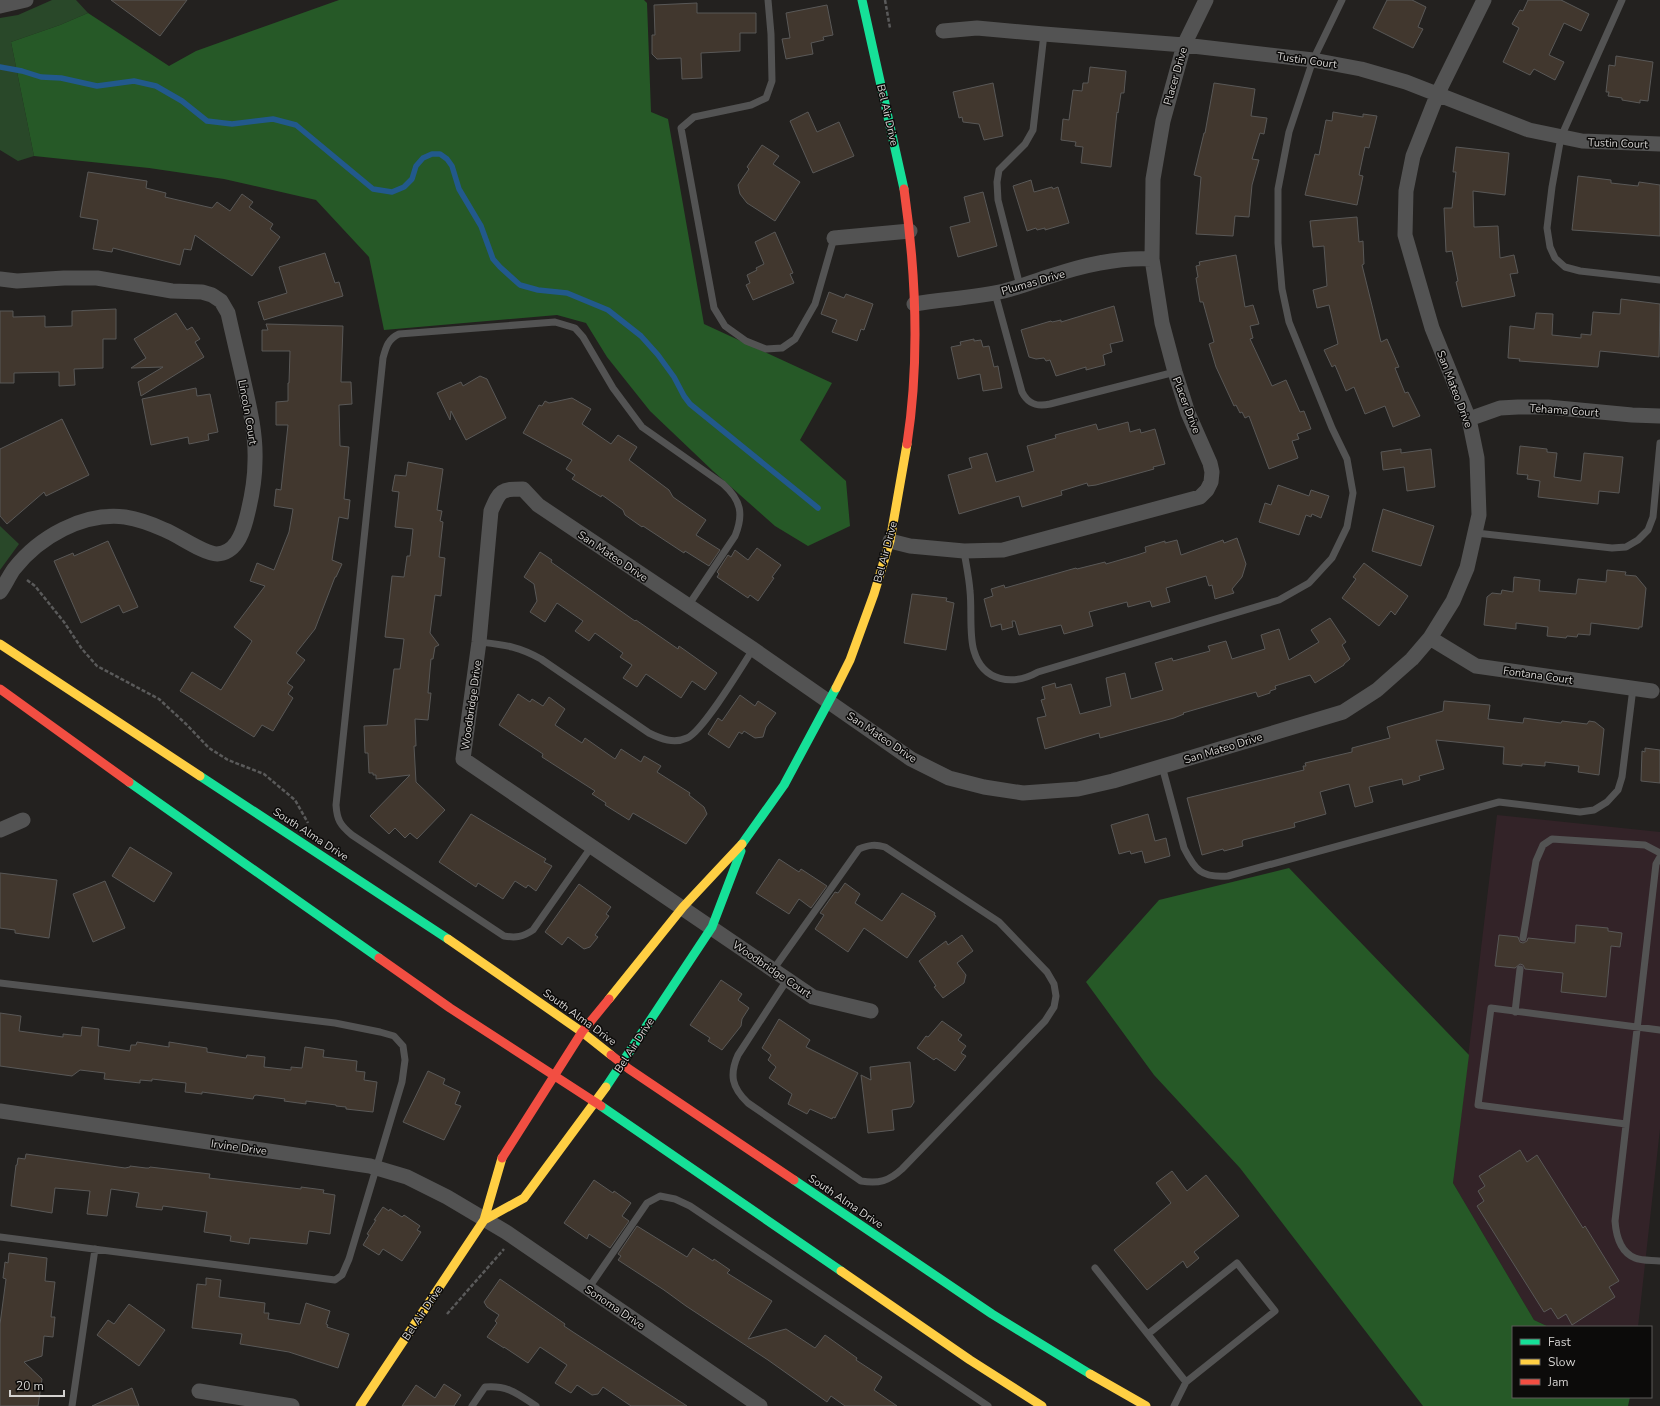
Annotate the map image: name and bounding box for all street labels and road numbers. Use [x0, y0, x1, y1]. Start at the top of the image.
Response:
street label: Placer Drive [1160, 45, 1191, 107]
street label: Tustin Court [1276, 49, 1338, 72]
street label: Bel Air Drive [873, 83, 902, 148]
street label: Tustin Court [1588, 135, 1648, 152]
street label: Plumas Drive [999, 266, 1067, 299]
street label: San Mateo Drive [1433, 348, 1476, 430]
street label: Placer Drive [1169, 375, 1204, 436]
street label: Lincoln Court [234, 378, 261, 446]
street label: Tehama Court [1529, 401, 1599, 420]
street label: Bel Air Drive [870, 520, 901, 584]
street label: San Mateo Drive [575, 527, 651, 586]
street label: Woodbridge Drive [458, 659, 485, 751]
street label: Fontana Court [1502, 663, 1574, 688]
street label: San Mateo Drive [844, 708, 920, 767]
street label: San Mateo Drive [1182, 729, 1264, 768]
street label: South Alma Drive [270, 804, 352, 865]
street label: Woodbridge Court [729, 937, 814, 1001]
street label: South Alma Drive [540, 986, 620, 1049]
street label: Bel Air Drive [611, 1015, 658, 1076]
street label: Irvine Drive [210, 1136, 268, 1159]
street label: South Alma Drive [805, 1171, 886, 1232]
street label: Sonoma Drive [582, 1282, 648, 1333]
street label: Bel Air Drive [399, 1283, 446, 1344]

